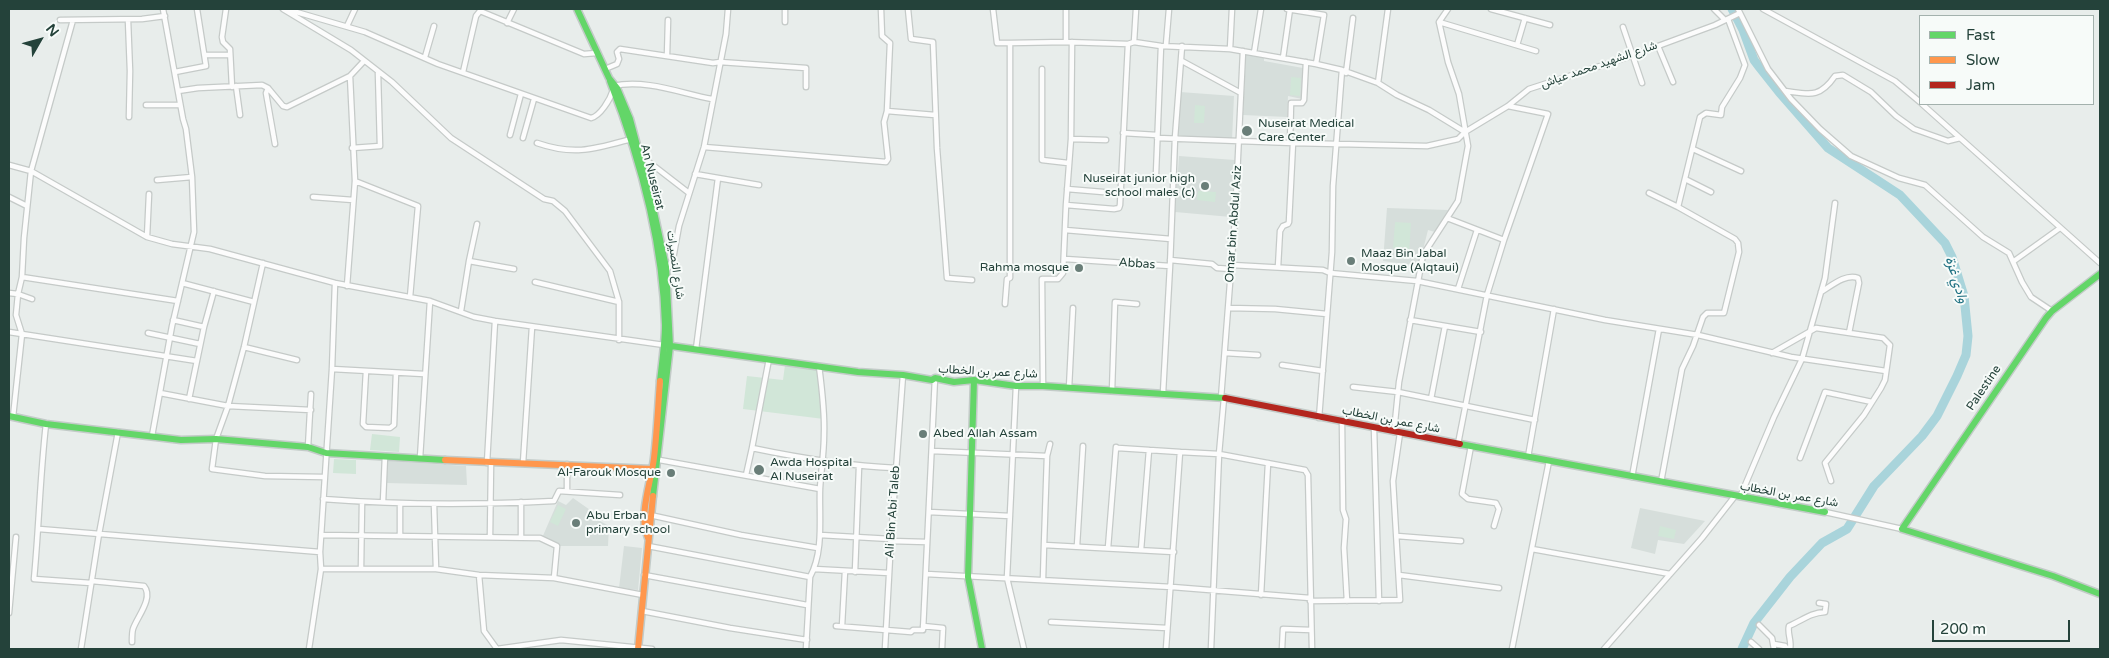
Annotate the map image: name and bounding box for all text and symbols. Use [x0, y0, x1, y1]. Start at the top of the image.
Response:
north arrow [15, 15, 65, 65]
legend [1919, 15, 2094, 105]
text: N [42, 21, 62, 40]
text: Fast [1966, 26, 1995, 44]
street label: شارع الشهيد محمد عياش [1539, 38, 1659, 92]
text: Slow [1966, 51, 2000, 69]
text: Jam [1966, 76, 1995, 94]
place label: Nuseirat Medical Care Center [1258, 117, 1354, 145]
marker: Nuseirat Medical Care Center [1240, 124, 1254, 138]
street label: An Nuseirat [637, 143, 667, 211]
street label: Omar bin Abdul Aziz [1223, 165, 1245, 283]
place label: Nuseirat junior high school males (c) [1083, 172, 1195, 200]
marker: Nuseirat junior high school males (c) [1199, 180, 1211, 192]
street label: شارع النصيرات [663, 229, 687, 301]
place label: Maaz Bin Jabal Mosque (Alqtaui) [1361, 247, 1459, 275]
marker: Maaz Bin Jabal Mosque (Alqtaui) [1345, 255, 1357, 267]
water label: وادي غزة [1941, 255, 1971, 305]
street label: Abbas [1118, 256, 1156, 272]
place label: Rahma mosque [980, 261, 1069, 275]
marker: Rahma mosque [1073, 262, 1085, 274]
street label: شارع عمر بن الخطاب [938, 362, 1038, 382]
street label: Palestine [1964, 363, 2004, 413]
street label: شارع عمر بن الخطاب [1341, 403, 1441, 437]
place label: Abed Allah Assam [933, 427, 1037, 441]
marker: Abed Allah Assam [917, 428, 929, 440]
place label: Awda Hospital Al Nuseirat [770, 456, 852, 484]
marker: Awda Hospital Al Nuseirat [752, 463, 766, 477]
street label: Ali Bin Abi Taleb [883, 465, 903, 559]
place label: Al-Farouk Mosque [557, 466, 661, 480]
marker: Al-Farouk Mosque [665, 467, 677, 479]
street label: شارع عمر بن الخطاب [1739, 479, 1839, 511]
place label: Abu Erban primary school [586, 509, 670, 537]
marker: Abu Erban primary school [570, 517, 582, 529]
scale bar [1934, 610, 2072, 642]
text: 200 m [1940, 620, 1986, 638]

